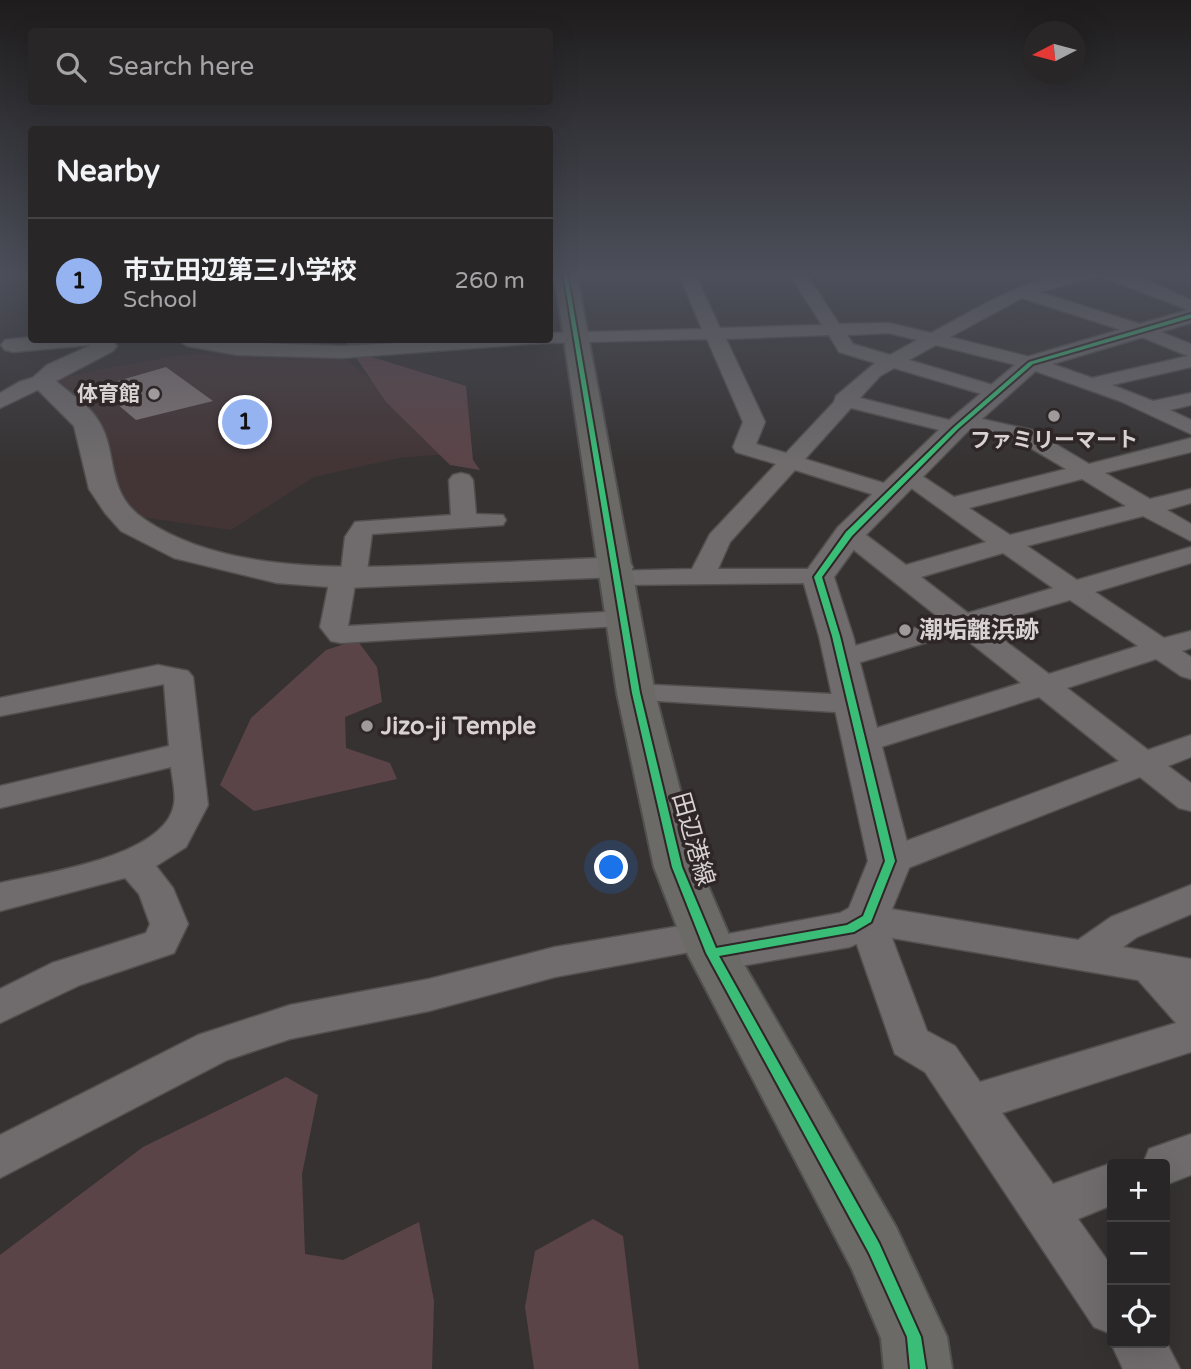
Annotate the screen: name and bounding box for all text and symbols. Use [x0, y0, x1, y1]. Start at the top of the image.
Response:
north arrow [1023, 21, 1086, 84]
search box [28, 28, 553, 105]
icon: search [52, 48, 90, 86]
text: Search here [108, 51, 254, 82]
text: Nearby [56, 153, 160, 190]
text: 市立田辺第三小学校 [123, 255, 357, 286]
text: 1 [72, 267, 86, 295]
text: 260 m [455, 267, 525, 295]
text: School [123, 286, 197, 314]
place label: 体育館 [77, 382, 140, 407]
marker: 体育館 [146, 386, 162, 402]
pin: 1 [222, 396, 268, 448]
marker: ファミリーマート [1046, 408, 1062, 424]
place label: ファミリーマート [970, 428, 1138, 453]
place label: 潮垢離浜跡 [919, 616, 1039, 645]
marker: 潮垢離浜跡 [897, 622, 913, 638]
place label: Jizo-ji Temple [380, 712, 537, 741]
marker: Jizo-ji Temple [359, 718, 375, 734]
street label: 田辺港線 [666, 789, 720, 889]
your location [594, 850, 628, 884]
map controls [1107, 1159, 1170, 1348]
button: + [1107, 1159, 1170, 1222]
button: − [1107, 1222, 1170, 1285]
button: locate [1107, 1285, 1170, 1348]

